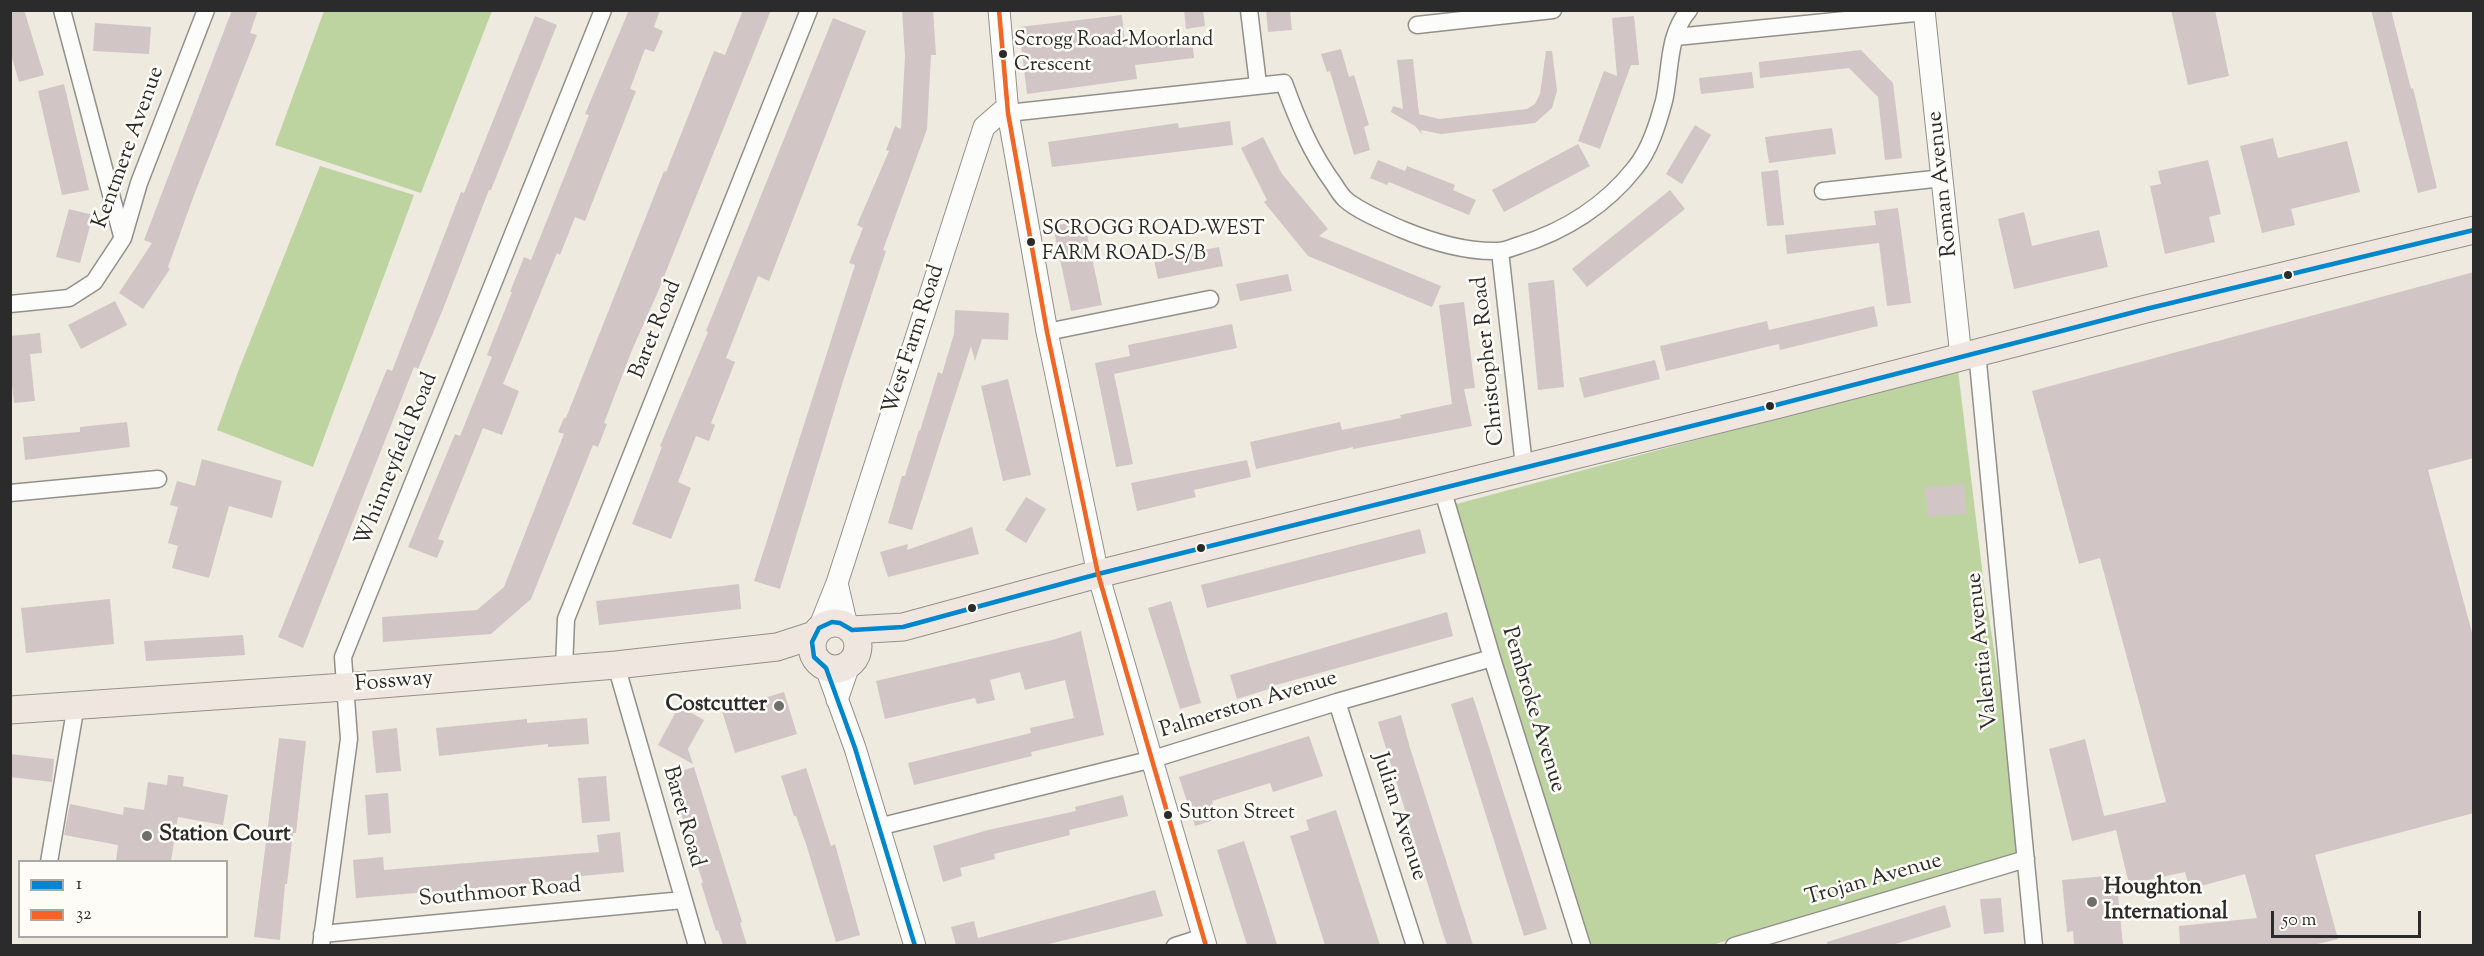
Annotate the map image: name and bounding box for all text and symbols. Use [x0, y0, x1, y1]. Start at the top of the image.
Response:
place label: Scrogg Road-Moorland Crescent [1014, 30, 1213, 77]
marker: Scrogg Road-Moorland Crescent [997, 48, 1009, 60]
street label: Kentmere Avenue [88, 63, 172, 233]
street label: Roman Avenue [1923, 110, 1965, 258]
place label: SCROGG ROAD-WEST FARM ROAD-S/B [1042, 219, 1265, 266]
marker: SCROGG ROAD-WEST FARM ROAD-S/B [1025, 236, 1037, 248]
street label: West Farm Road [878, 262, 952, 418]
unlabelled marker [2282, 269, 2294, 281]
street label: Christopher Road [1468, 275, 1512, 447]
street label: Baret Road [625, 277, 689, 383]
street label: Whinneyfield Road [351, 369, 445, 551]
unlabelled marker [1764, 400, 1776, 412]
unlabelled marker [1195, 542, 1207, 554]
street label: Valentia Avenue [1963, 571, 2005, 731]
unlabelled marker [966, 602, 978, 614]
street label: Pembroke Avenue [1494, 624, 1570, 796]
street label: Fossway [354, 666, 434, 700]
street label: Palmerston Avenue [1157, 666, 1341, 746]
place label: Costcutter [666, 693, 767, 719]
marker: Costcutter [772, 699, 786, 713]
street label: Julian Avenue [1365, 750, 1431, 884]
street label: Baret Road [655, 763, 709, 871]
place label: Sutton Street [1179, 803, 1295, 827]
marker: Sutton Street [1162, 809, 1174, 821]
place label: Station Court [159, 823, 291, 849]
marker: Station Court [140, 829, 154, 843]
street label: Trojan Avenue [1803, 849, 1945, 913]
legend [18, 860, 228, 938]
text: 1 [76, 872, 82, 898]
street label: Southmoor Road [418, 874, 582, 914]
place label: Houghton International [2104, 876, 2228, 927]
marker: Houghton International [2085, 895, 2099, 909]
scale bar [2274, 899, 2424, 937]
text: 32 [76, 902, 92, 928]
text: 50 m [2282, 908, 2316, 934]

